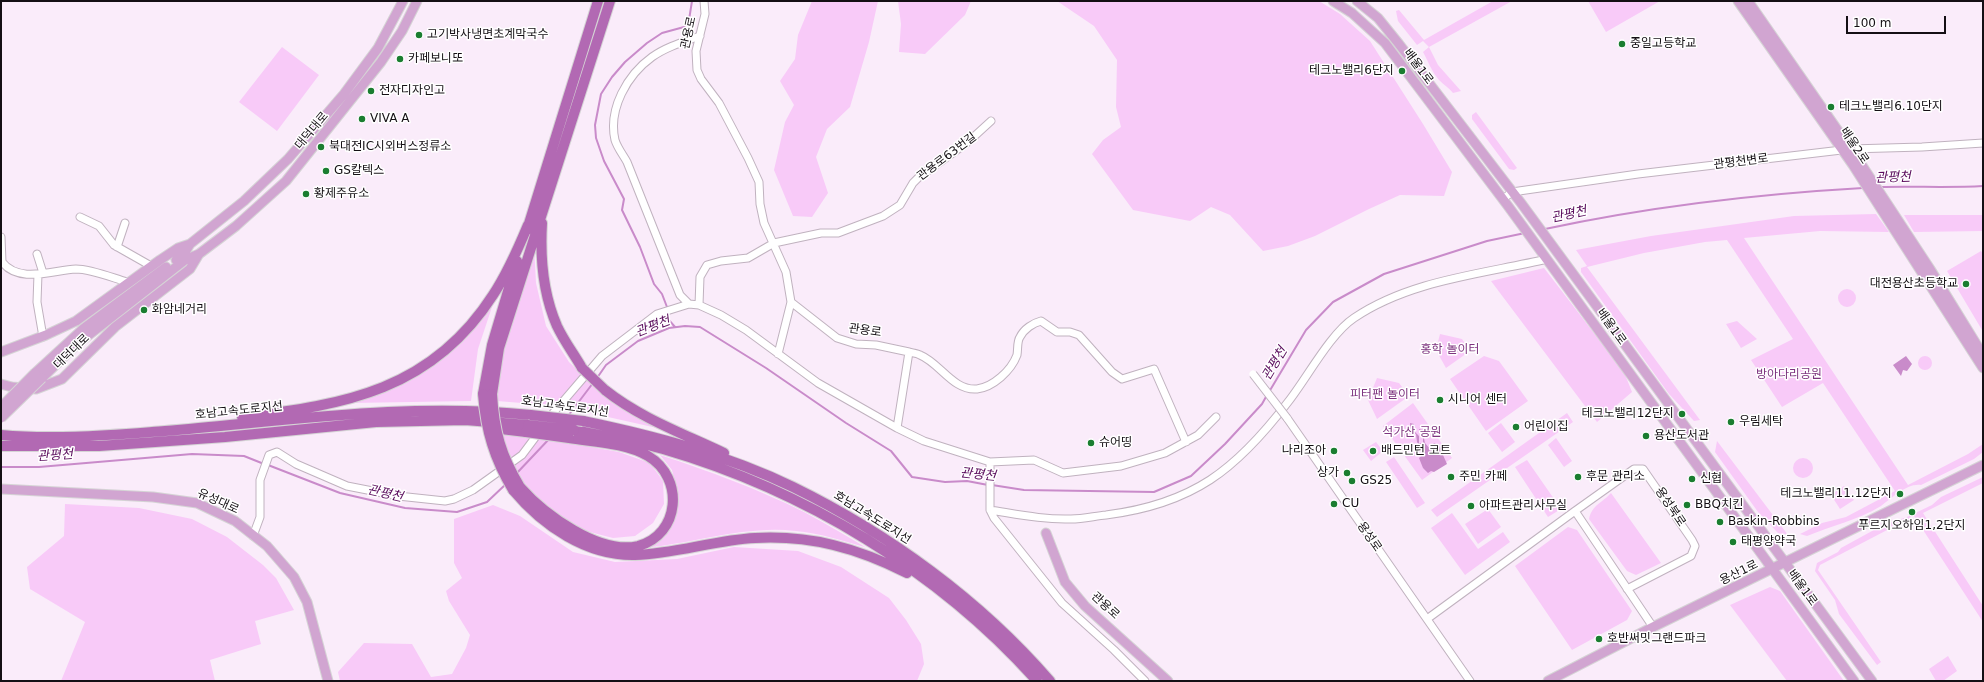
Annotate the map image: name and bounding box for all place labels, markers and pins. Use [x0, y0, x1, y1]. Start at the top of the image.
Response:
place label: 고기박사냉면초계막국수 [427, 28, 548, 42]
marker: 고기박사냉면초계막국수 [414, 30, 424, 40]
place label: 중일고등학교 [1630, 37, 1696, 51]
marker: 중일고등학교 [1617, 39, 1627, 49]
place label: 카페보니또 [408, 52, 463, 66]
marker: 카페보니또 [395, 54, 405, 64]
place label: 테크노밸리6단지 [1309, 64, 1394, 78]
marker: 테크노밸리6단지 [1397, 66, 1407, 76]
place label: 전자디자인고 [379, 84, 445, 98]
marker: 전자디자인고 [366, 86, 376, 96]
place label: 테크노밸리6.10단지 [1839, 100, 1943, 114]
marker: 테크노밸리6.10단지 [1826, 102, 1836, 112]
place label: VIVA A [370, 112, 409, 126]
marker: VIVA A [357, 114, 367, 124]
place label: 북대전IC시외버스정류소 [329, 140, 451, 154]
marker: 북대전IC시외버스정류소 [316, 142, 326, 152]
place label: GS칼텍스 [334, 164, 384, 178]
marker: GS칼텍스 [321, 166, 331, 176]
place label: 황제주유소 [314, 187, 369, 201]
marker: 황제주유소 [301, 189, 311, 199]
place label: 대전용산초등학교 [1870, 277, 1958, 291]
marker: 대전용산초등학교 [1961, 279, 1971, 289]
place label: 화암네거리 [152, 303, 207, 317]
marker: 화암네거리 [139, 305, 149, 315]
place label: 시니어 센터 [1448, 393, 1507, 407]
marker: 시니어 센터 [1435, 395, 1445, 405]
place label: 테크노밸리12단지 [1581, 407, 1674, 421]
marker: 테크노밸리12단지 [1677, 409, 1687, 419]
place label: 우림세탁 [1739, 415, 1783, 429]
marker: 우림세탁 [1726, 417, 1736, 427]
place label: 어린이집 [1524, 420, 1568, 434]
marker: 어린이집 [1511, 422, 1521, 432]
place label: 용산도서관 [1654, 429, 1709, 443]
marker: 용산도서관 [1641, 431, 1651, 441]
place label: 슈어띵 [1099, 436, 1132, 450]
marker: 슈어띵 [1086, 438, 1096, 448]
place label: 나리조아 [1282, 444, 1326, 458]
place label: 배드민턴 코트 [1381, 444, 1451, 458]
marker: 나리조아 [1329, 446, 1339, 456]
marker: 배드민턴 코트 [1368, 446, 1378, 456]
place label: 상가 [1317, 466, 1339, 480]
marker: 상가 [1342, 468, 1352, 478]
place label: 주민 카페 [1459, 470, 1507, 484]
place label: 후문 관리소 [1586, 470, 1645, 484]
marker: 주민 카페 [1446, 472, 1456, 482]
marker: 후문 관리소 [1573, 472, 1583, 482]
place label: 신협 [1700, 472, 1722, 486]
place label: GS25 [1360, 474, 1392, 488]
marker: 신협 [1687, 474, 1697, 484]
marker: GS25 [1347, 476, 1357, 486]
place label: 테크노밸리11.12단지 [1780, 487, 1892, 501]
marker: 테크노밸리11.12단지 [1895, 489, 1905, 499]
place label: CU [1342, 497, 1359, 511]
place label: BBQ치킨 [1695, 498, 1743, 512]
marker: CU [1329, 499, 1339, 509]
place label: 아파트관리사무실 [1479, 499, 1567, 513]
marker: BBQ치킨 [1682, 500, 1692, 510]
marker: 아파트관리사무실 [1466, 501, 1476, 511]
marker: 푸르지오하임1,2단지 [1907, 507, 1917, 517]
place label: Baskin-Robbins [1728, 515, 1820, 529]
marker: Baskin-Robbins [1715, 517, 1725, 527]
place label: 푸르지오하임1,2단지 [1858, 519, 1966, 533]
place label: 태평양약국 [1741, 535, 1796, 549]
marker: 태평양약국 [1728, 537, 1738, 547]
place label: 호반써밋그랜드파크 [1607, 632, 1706, 646]
marker: 호반써밋그랜드파크 [1594, 634, 1604, 644]

